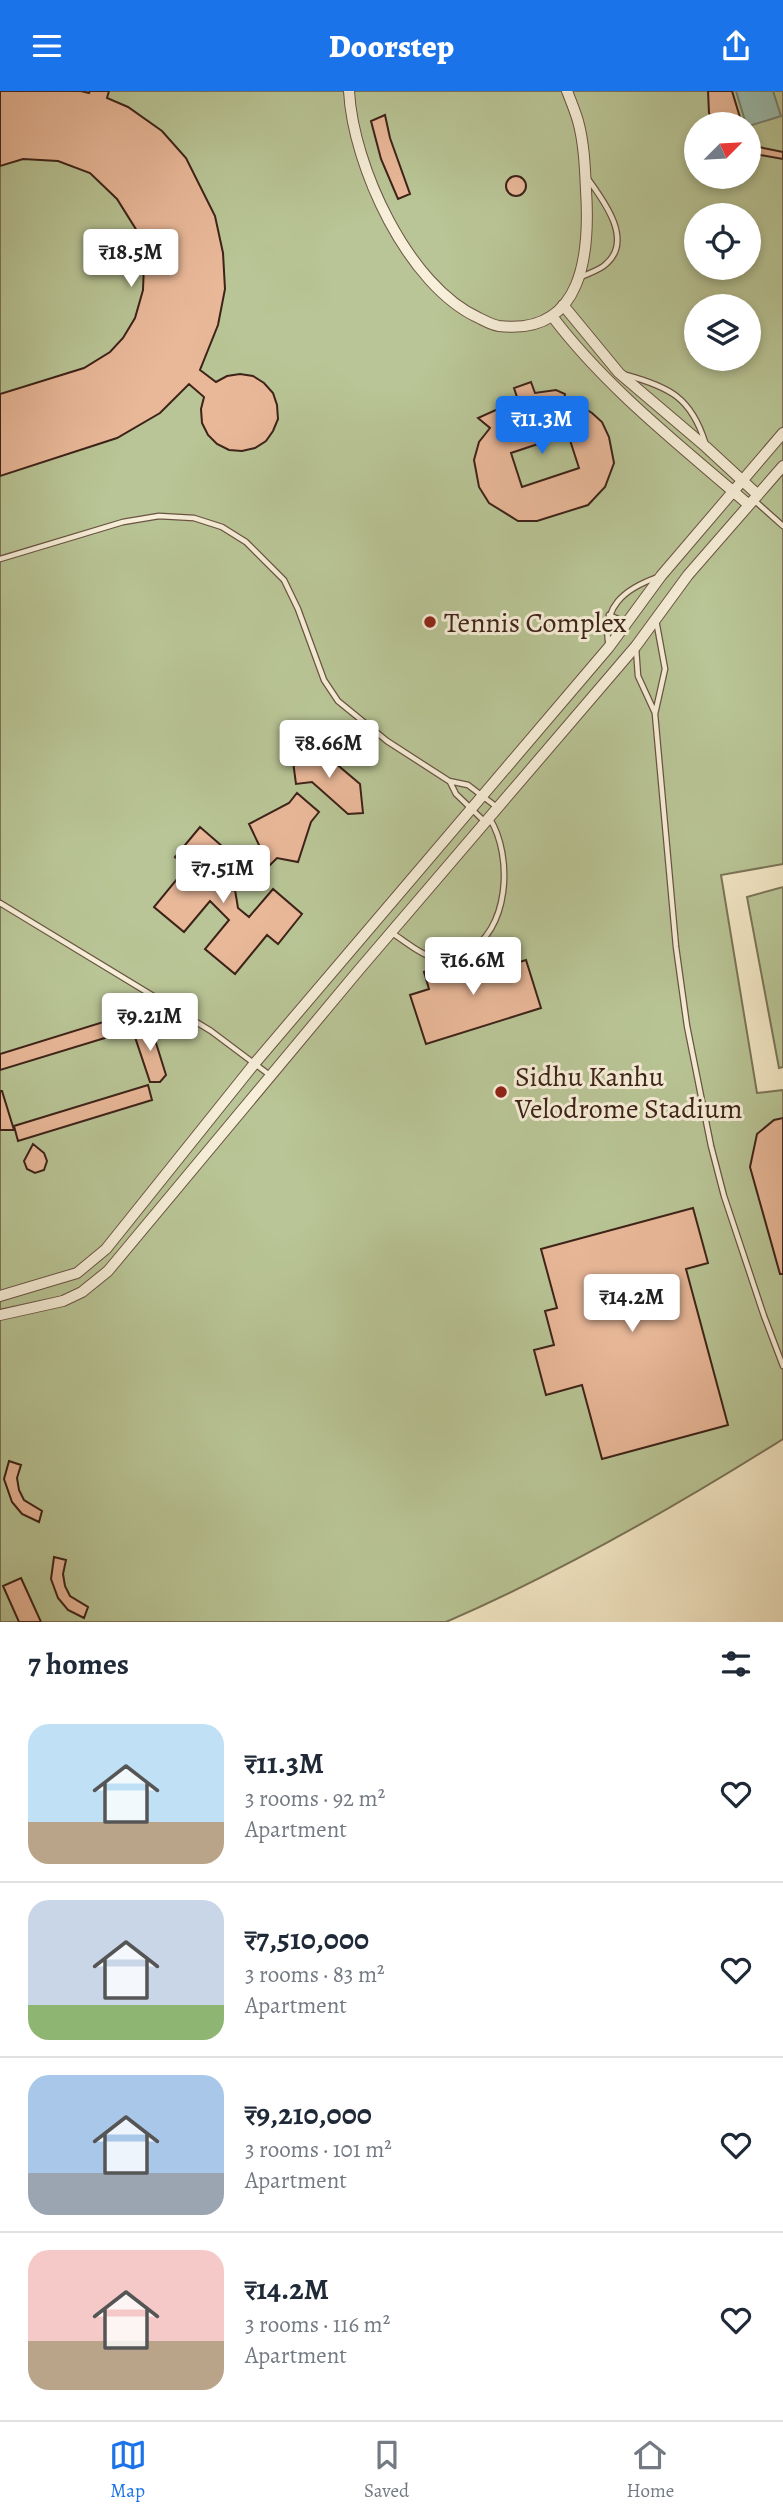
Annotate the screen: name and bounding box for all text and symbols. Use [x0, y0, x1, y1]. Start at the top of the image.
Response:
text: Doorstep [329, 24, 454, 68]
icon: menu [28, 27, 66, 65]
icon: share [717, 27, 755, 65]
north arrow [684, 112, 761, 189]
map controls [684, 112, 761, 371]
button: locate [684, 203, 761, 280]
pin: ₹18.5M [74, 229, 188, 289]
text: ₹18.5M [99, 236, 163, 267]
button: layers [684, 294, 761, 371]
pin: ₹11.3M [485, 397, 599, 456]
text: ₹11.3M [512, 403, 572, 434]
place label: Tennis Complex [444, 604, 627, 642]
marker: Tennis Complex [422, 614, 438, 630]
pin: ₹8.66M [272, 721, 386, 780]
text: ₹8.66M [296, 727, 362, 758]
pin: ₹7.51M [166, 845, 280, 905]
text: ₹7.51M [192, 852, 254, 883]
pin: ₹16.6M [416, 937, 530, 997]
text: ₹16.6M [441, 944, 505, 975]
pin: ₹9.21M [93, 993, 207, 1053]
text: ₹9.21M [118, 1000, 182, 1031]
place label: Sidhu Kanhu Velodrome Stadium [514, 1058, 743, 1128]
marker: Sidhu Kanhu Velodrome Stadium [493, 1084, 509, 1100]
pin: ₹14.2M [575, 1275, 689, 1334]
text: ₹14.2M [600, 1281, 664, 1312]
text: 7 homes [28, 1644, 129, 1684]
icon: filters [717, 1645, 755, 1683]
text: ₹11.3M [245, 1743, 324, 1783]
icon: home [84, 1752, 168, 1836]
icon: heart [717, 1775, 755, 1813]
text: 3 rooms · 92 m² [245, 1783, 385, 1814]
text: Apartment [245, 1814, 347, 1845]
text: ₹7,510,000 [245, 1919, 369, 1959]
icon: home [84, 1928, 168, 2012]
icon: heart [717, 1951, 755, 1989]
text: 3 rooms · 83 m² [245, 1959, 385, 1990]
text: Apartment [245, 1990, 347, 2021]
text: ₹9,210,000 [245, 2094, 372, 2134]
icon: home [84, 2103, 168, 2187]
icon: heart [717, 2126, 755, 2164]
text: 3 rooms · 101 m² [245, 2134, 392, 2165]
text: Apartment [245, 2165, 347, 2196]
text: ₹14.2M [245, 2269, 329, 2309]
icon: home [84, 2278, 168, 2362]
icon: heart [717, 2301, 755, 2339]
text: 3 rooms · 116 m² [245, 2309, 390, 2340]
text: Apartment [245, 2340, 347, 2371]
tab: Map [109, 2436, 147, 2504]
tab: Saved [364, 2436, 409, 2504]
tab: Home [627, 2436, 674, 2504]

